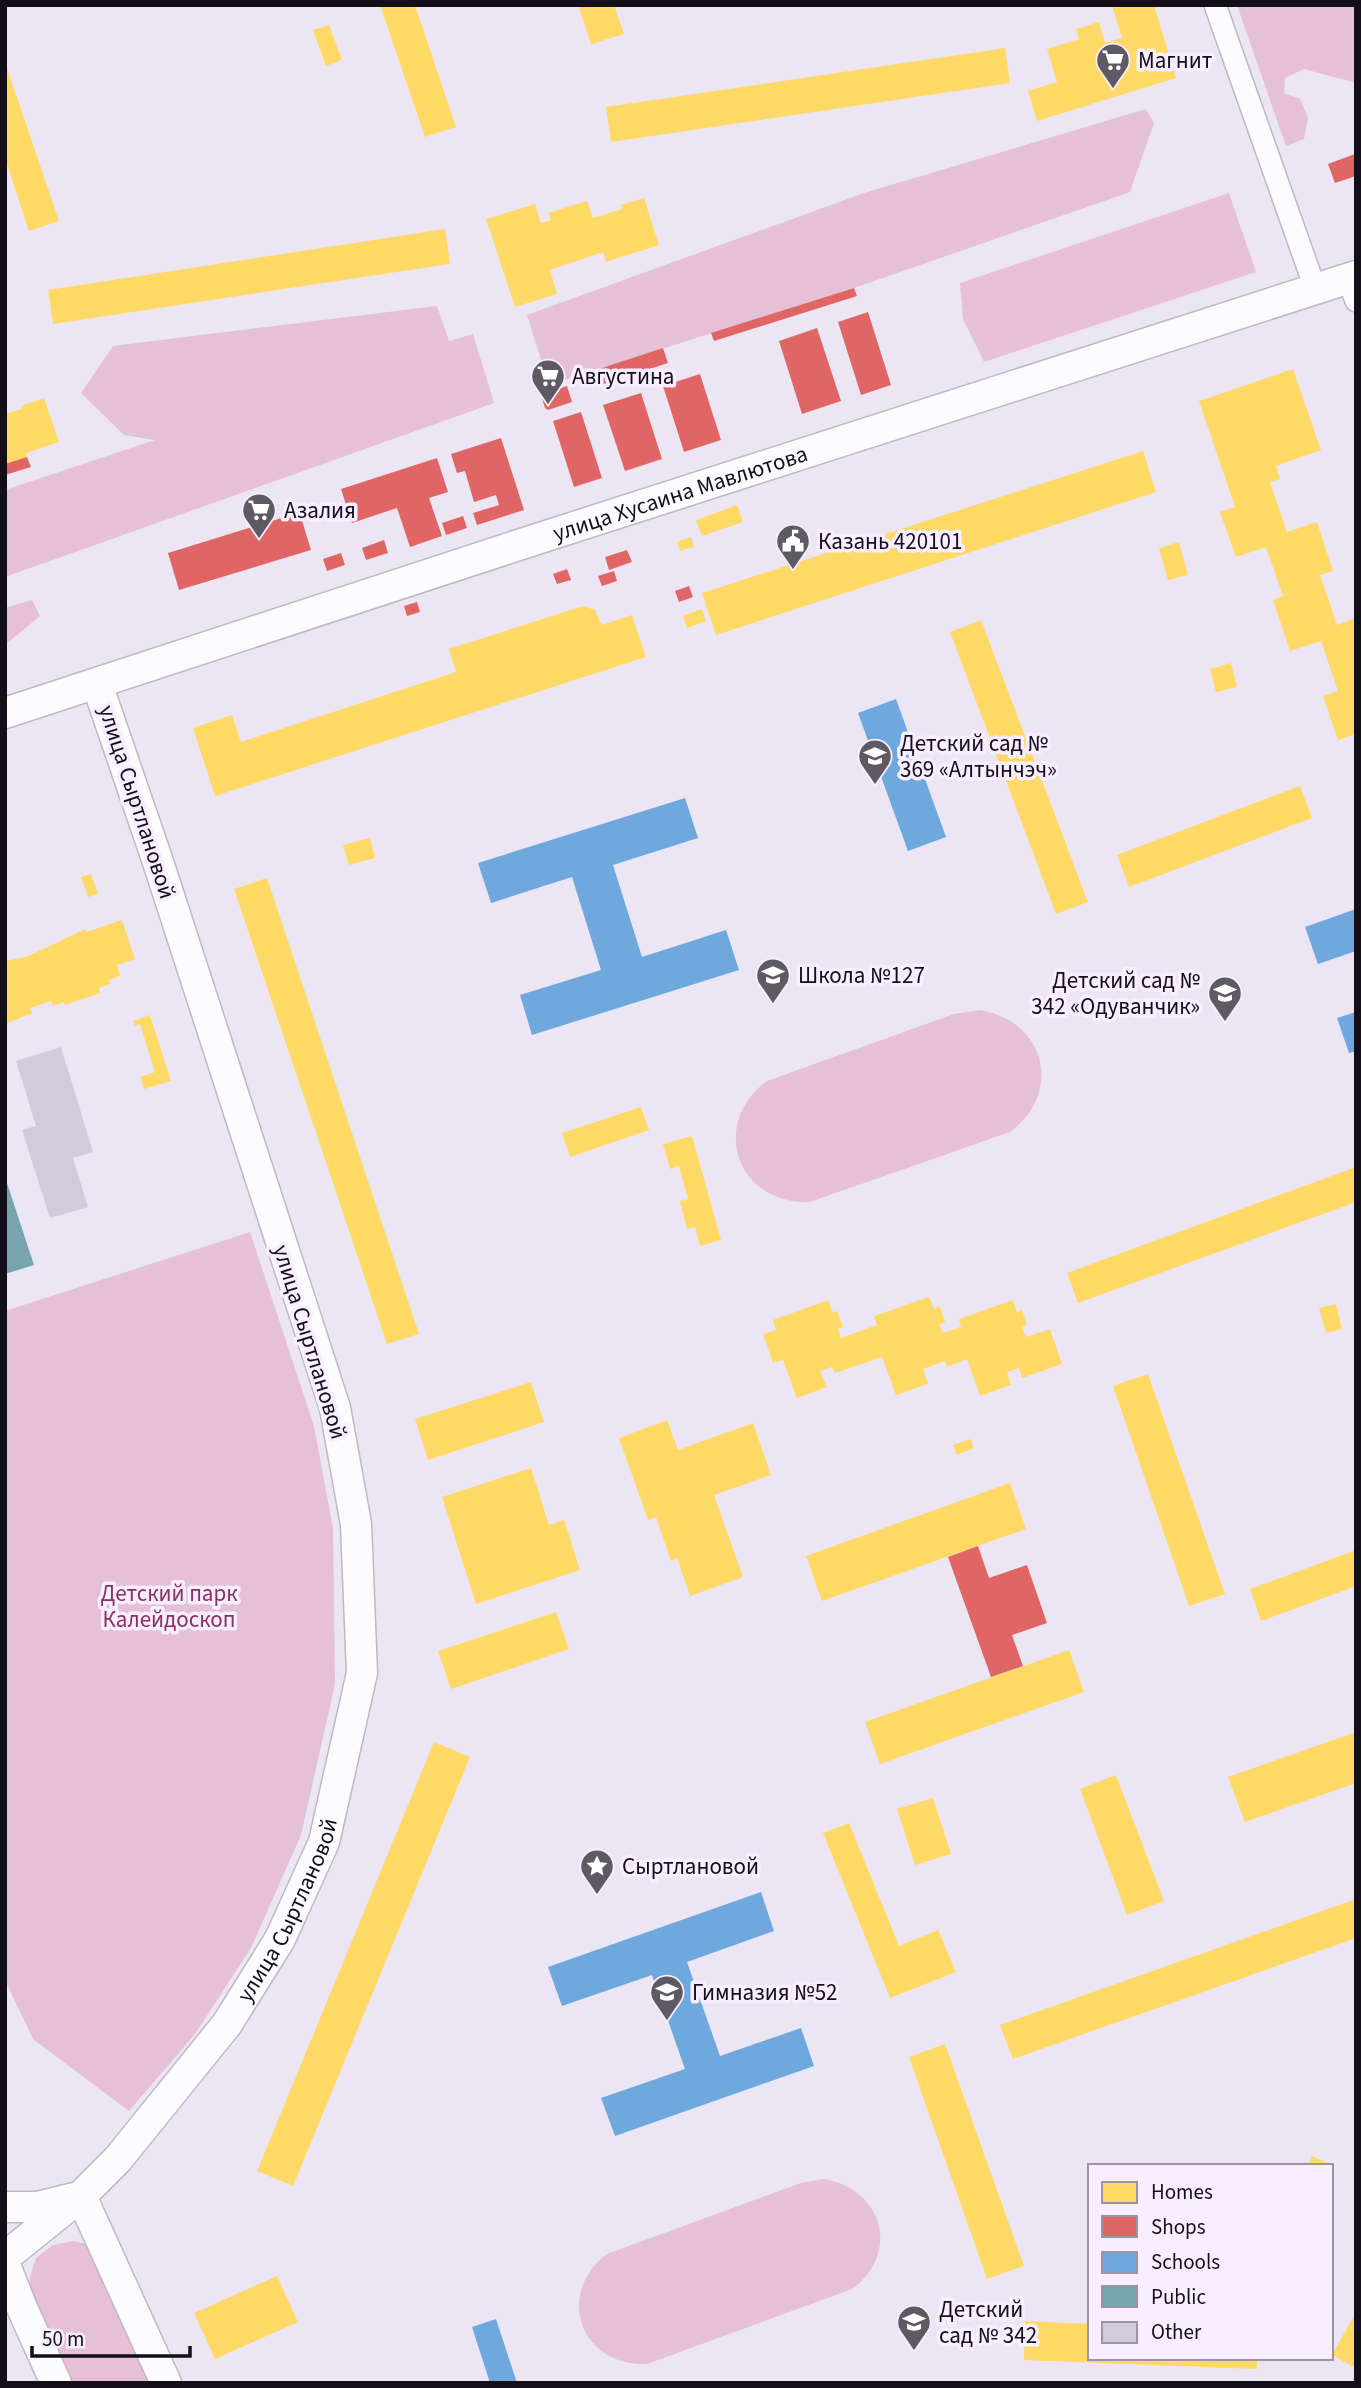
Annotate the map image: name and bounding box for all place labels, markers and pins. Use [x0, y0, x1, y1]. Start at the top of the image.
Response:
supermarket icon: Магнит [1094, 41, 1132, 90]
place label: Магнит [1138, 44, 1212, 77]
supermarket icon: Августина [529, 357, 567, 406]
place label: Августина [572, 360, 674, 393]
supermarket icon: Азалия [240, 491, 278, 540]
place label: Азалия [284, 494, 356, 527]
public building icon: Казань 420101 [774, 522, 812, 571]
place label: Казань 420101 [818, 525, 962, 558]
place label: Детский сад № 369 «Алтынчэч» [900, 727, 1057, 786]
school or university icon: Детский сад № 369 «Алтынчэч» [856, 737, 894, 786]
school or university icon: Школа №127 [754, 956, 792, 1005]
place label: Школа №127 [798, 959, 925, 992]
place label: Детский сад № 342 «Одуванчик» [1031, 964, 1200, 1023]
school or university icon: Детский сад № 342 «Одуванчик» [1206, 974, 1244, 1023]
place icon: Сыртлановой [578, 1847, 616, 1896]
place label: Сыртлановой [622, 1850, 759, 1883]
school or university icon: Гимназия №52 [648, 1973, 686, 2022]
place label: Гимназия №52 [692, 1976, 838, 2009]
place label: Детский сад № 342 [939, 2293, 1037, 2352]
school or university icon: Детский сад № 342 [895, 2303, 933, 2352]

